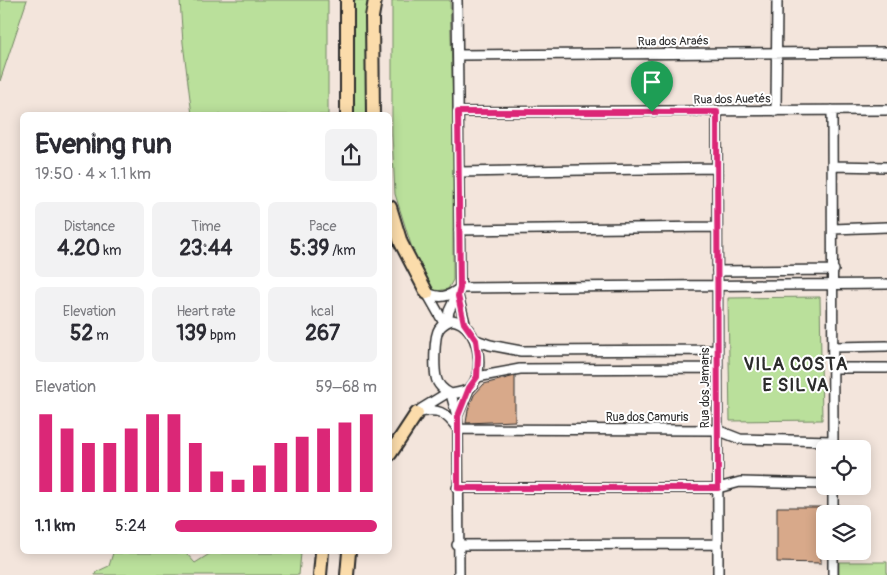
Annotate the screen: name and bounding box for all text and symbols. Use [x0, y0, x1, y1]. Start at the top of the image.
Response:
street label: Rua dos Araés [638, 33, 709, 50]
pin [631, 61, 673, 112]
icon: arrive [638, 68, 666, 96]
street label: Rua dos Auetés [693, 91, 771, 108]
text: Evening run [35, 127, 172, 162]
button: share [325, 129, 377, 181]
text: 19:50 · 4 × 1.1 km [35, 164, 151, 184]
text: Distance [64, 218, 115, 235]
text: Time [191, 218, 221, 235]
text: Pace [309, 218, 337, 235]
text: 4.20 [57, 235, 100, 262]
text: 23:44 [180, 235, 232, 262]
text: 5:39 [290, 235, 329, 262]
text: km [100, 242, 121, 259]
text: /km [329, 242, 356, 259]
text: Elevation [63, 303, 116, 320]
text: Heart rate [176, 303, 236, 320]
text: kcal [311, 303, 334, 320]
text: 52 [70, 320, 93, 347]
text: 139 [176, 320, 207, 347]
text: 267 [305, 320, 340, 347]
text: m [93, 327, 109, 344]
text: bpm [207, 327, 236, 344]
street label: Rua dos Jamaris [698, 347, 713, 428]
district label: VILA COSTA E SILVA [743, 353, 849, 397]
text: Elevation [35, 377, 96, 397]
text: 59–68 m [316, 377, 377, 397]
street label: Rua dos Camuris [606, 410, 689, 425]
map controls [816, 440, 871, 560]
button: locate [816, 440, 871, 495]
button: layers [816, 505, 871, 560]
text: 1.1 km [35, 516, 75, 536]
text: 5:24 [115, 516, 146, 536]

